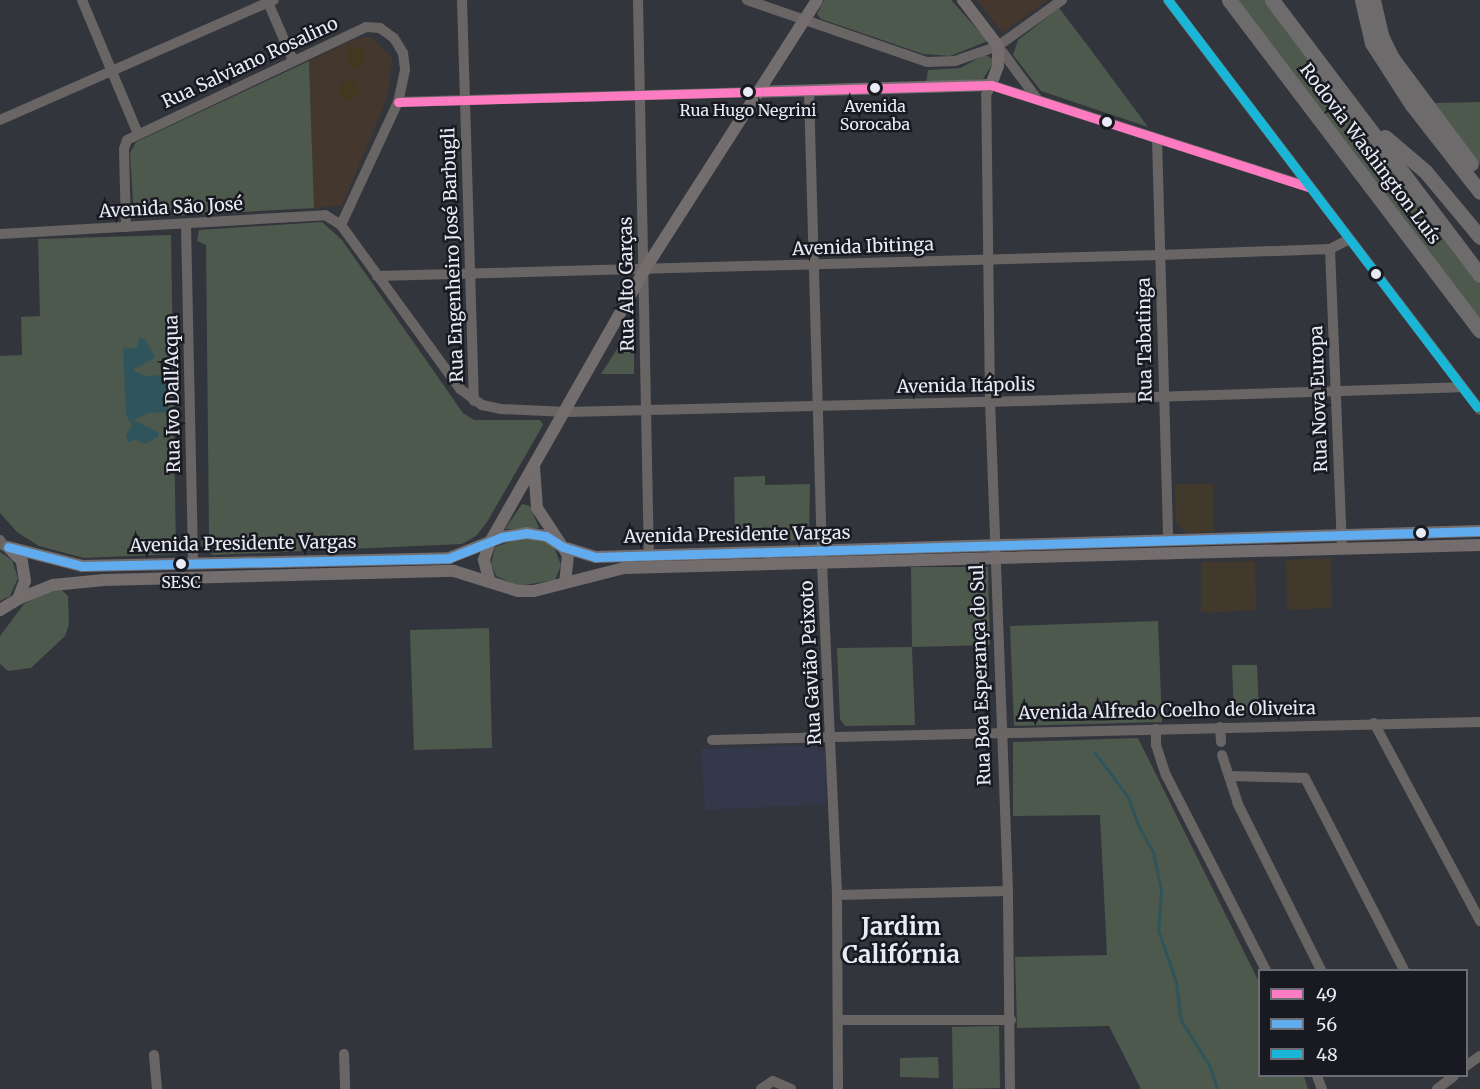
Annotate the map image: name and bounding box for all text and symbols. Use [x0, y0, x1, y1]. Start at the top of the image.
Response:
street label: Rua Salviano Rosalino [159, 13, 341, 113]
street label: Rodovia Washington Luís [1295, 59, 1445, 249]
marker: Avenida Sorocaba [869, 82, 881, 94]
marker: Rua Hugo Negrini [742, 86, 754, 98]
place label: Avenida Sorocaba [840, 96, 910, 134]
place label: Rua Hugo Negrini [680, 100, 816, 120]
unlabelled marker [1101, 116, 1113, 128]
street label: Rua Engenheiro José Barbugli [438, 127, 468, 383]
street label: Avenida São José [98, 193, 244, 223]
street label: Rua Alto Garças [615, 216, 639, 352]
street label: Avenida Ibitinga [792, 234, 934, 260]
unlabelled marker [1370, 268, 1382, 280]
street label: Rua Tabatinga [1133, 277, 1157, 403]
street label: Rua Ivo Dall'Acqua [161, 315, 185, 473]
street label: Rua Nova Europa [1306, 325, 1332, 473]
street label: Avenida Itápolis [897, 374, 1035, 398]
street label: Avenida Presidente Vargas [623, 522, 851, 548]
unlabelled marker [1415, 527, 1427, 539]
street label: Avenida Presidente Vargas [129, 531, 357, 557]
marker: SESC [175, 558, 187, 570]
street label: Rua Boa Esperança do Sul [966, 564, 996, 786]
place label: SESC [161, 572, 201, 592]
street label: Rua Gavião Peixoto [796, 580, 826, 746]
street label: Avenida Alfredo Coelho de Oliveira [1018, 698, 1316, 724]
district label: Jardim Califórnia [842, 913, 960, 969]
legend [1258, 969, 1468, 1077]
text: 49 [1316, 983, 1337, 1006]
text: 56 [1316, 1013, 1337, 1036]
text: 48 [1316, 1043, 1338, 1066]

